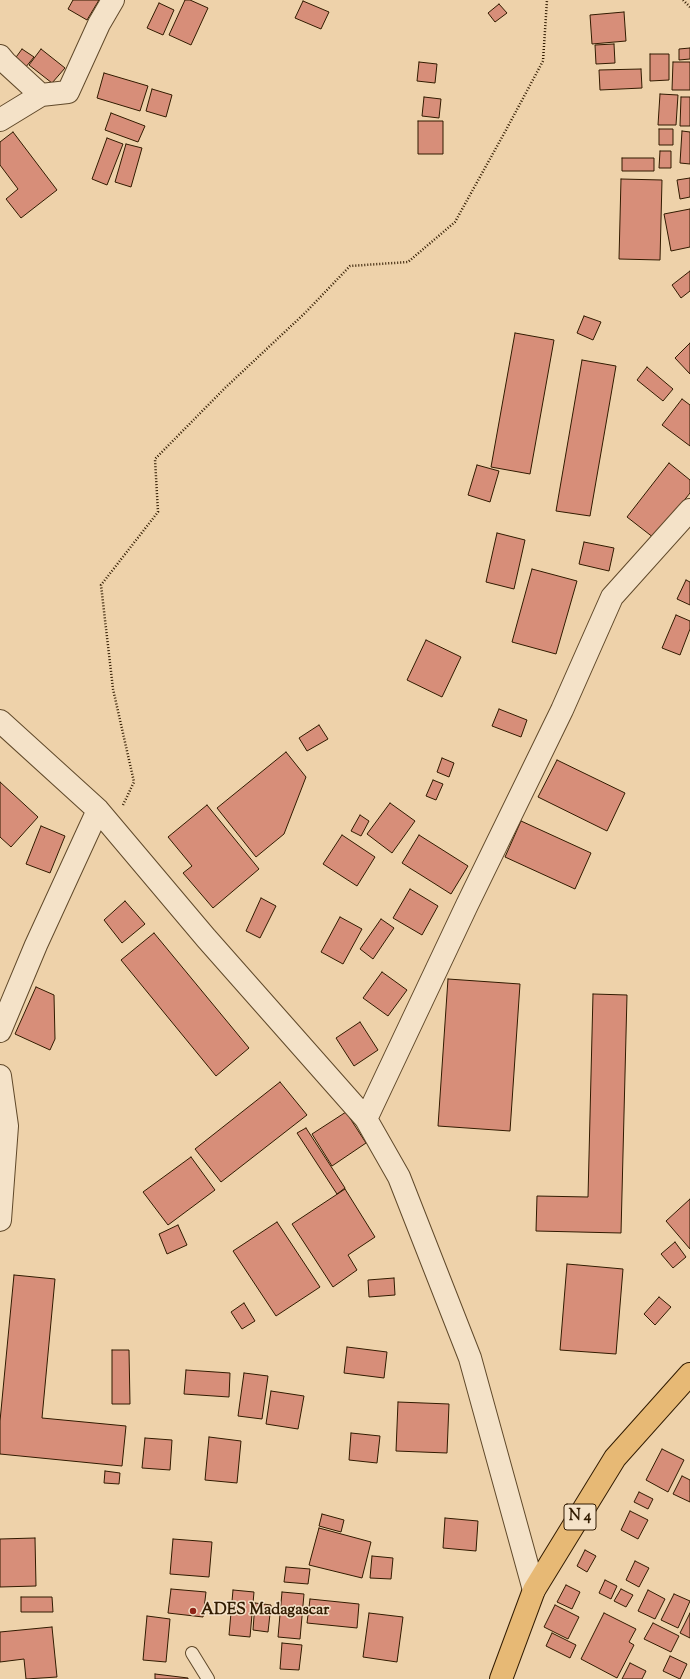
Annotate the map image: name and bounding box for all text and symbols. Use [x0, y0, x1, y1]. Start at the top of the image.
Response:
road number: N 4 [564, 1504, 596, 1530]
place label: ADES Madagascar [201, 1601, 329, 1621]
marker: ADES Madagascar [188, 1606, 198, 1616]

